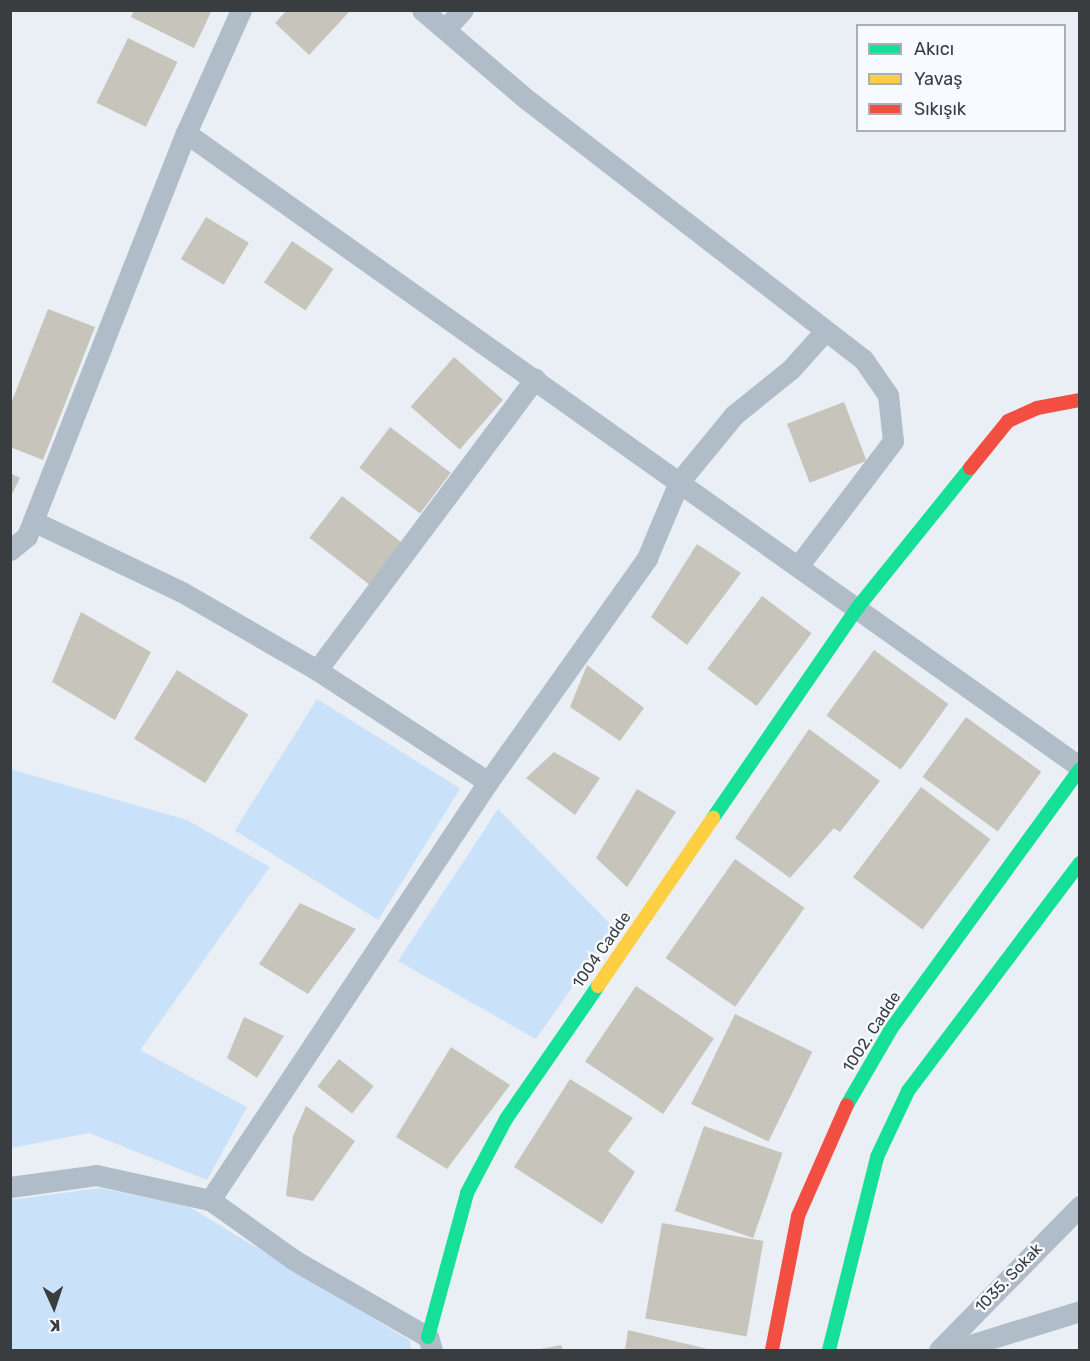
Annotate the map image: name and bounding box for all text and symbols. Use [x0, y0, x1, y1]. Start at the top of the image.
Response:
legend [856, 24, 1066, 132]
text: Akıcı [914, 38, 954, 60]
text: Yavaş [914, 68, 962, 90]
text: Sıkışık [914, 98, 966, 120]
street label: 1004 Cadde [569, 908, 635, 992]
street label: 1002. Cadde [839, 988, 905, 1076]
street label: 1035. Sokak [971, 1240, 1047, 1316]
north arrow [24, 1277, 84, 1337]
text: K [49, 1316, 61, 1335]

